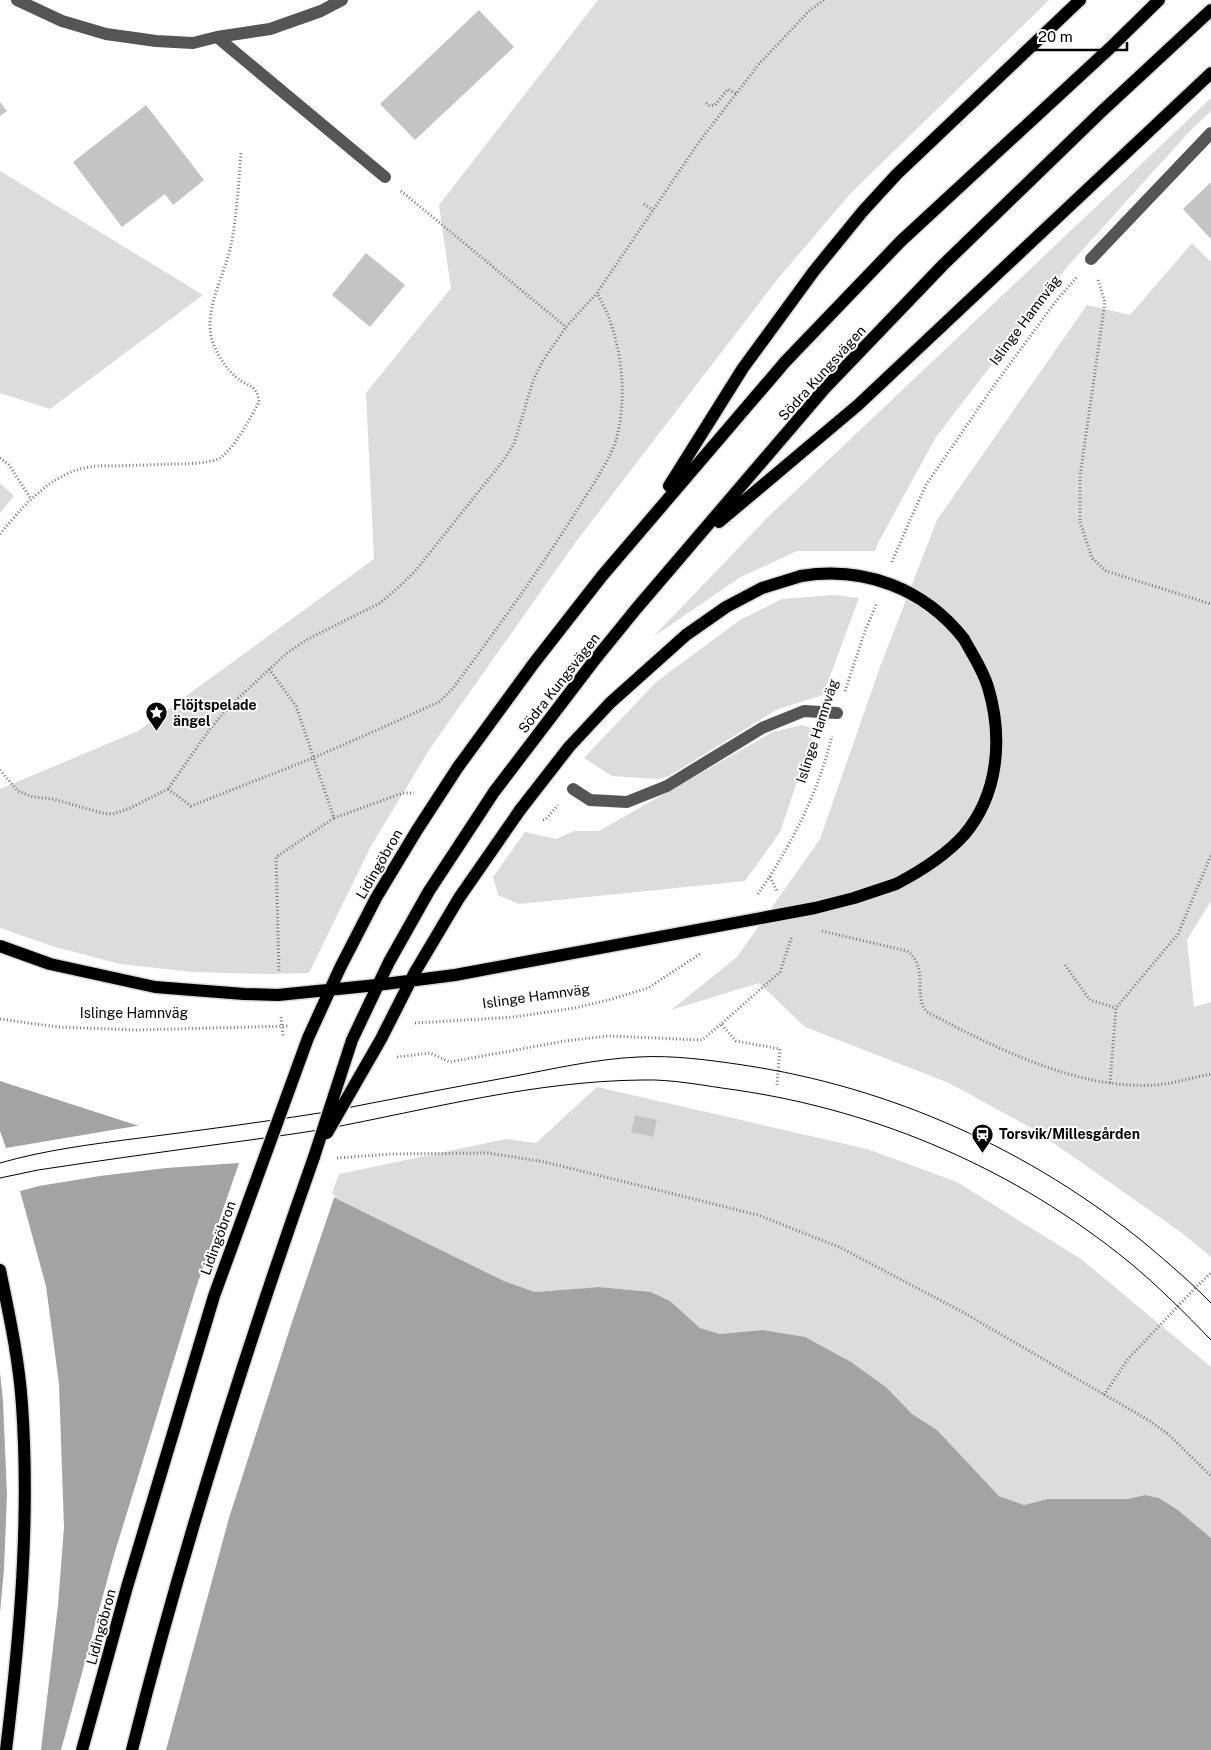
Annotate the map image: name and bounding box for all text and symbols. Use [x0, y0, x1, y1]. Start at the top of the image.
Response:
scale bar [1031, 20, 1127, 52]
text: 20 m [1038, 28, 1073, 45]
street label: Islinge Hamnväg [986, 272, 1064, 368]
street label: Södra Kungsvägen [775, 322, 869, 424]
street label: Södra Kungsvägen [515, 630, 603, 736]
street label: Islinge Hamnväg [793, 677, 841, 785]
place label: Flöjtspelade ängel [173, 697, 257, 729]
place icon: Flöjtspelade ängel [145, 701, 169, 732]
street label: Lidingöbron [353, 826, 405, 902]
street label: Islinge Hamnväg [481, 981, 591, 1011]
street label: Islinge Hamnväg [80, 1005, 188, 1021]
station icon: Torsvik/Millesgården [971, 1122, 995, 1153]
place label: Torsvik/Millesgården [999, 1126, 1140, 1142]
street label: Lidingöbron [197, 1199, 239, 1277]
street label: Lidingöbron [83, 1587, 119, 1667]

